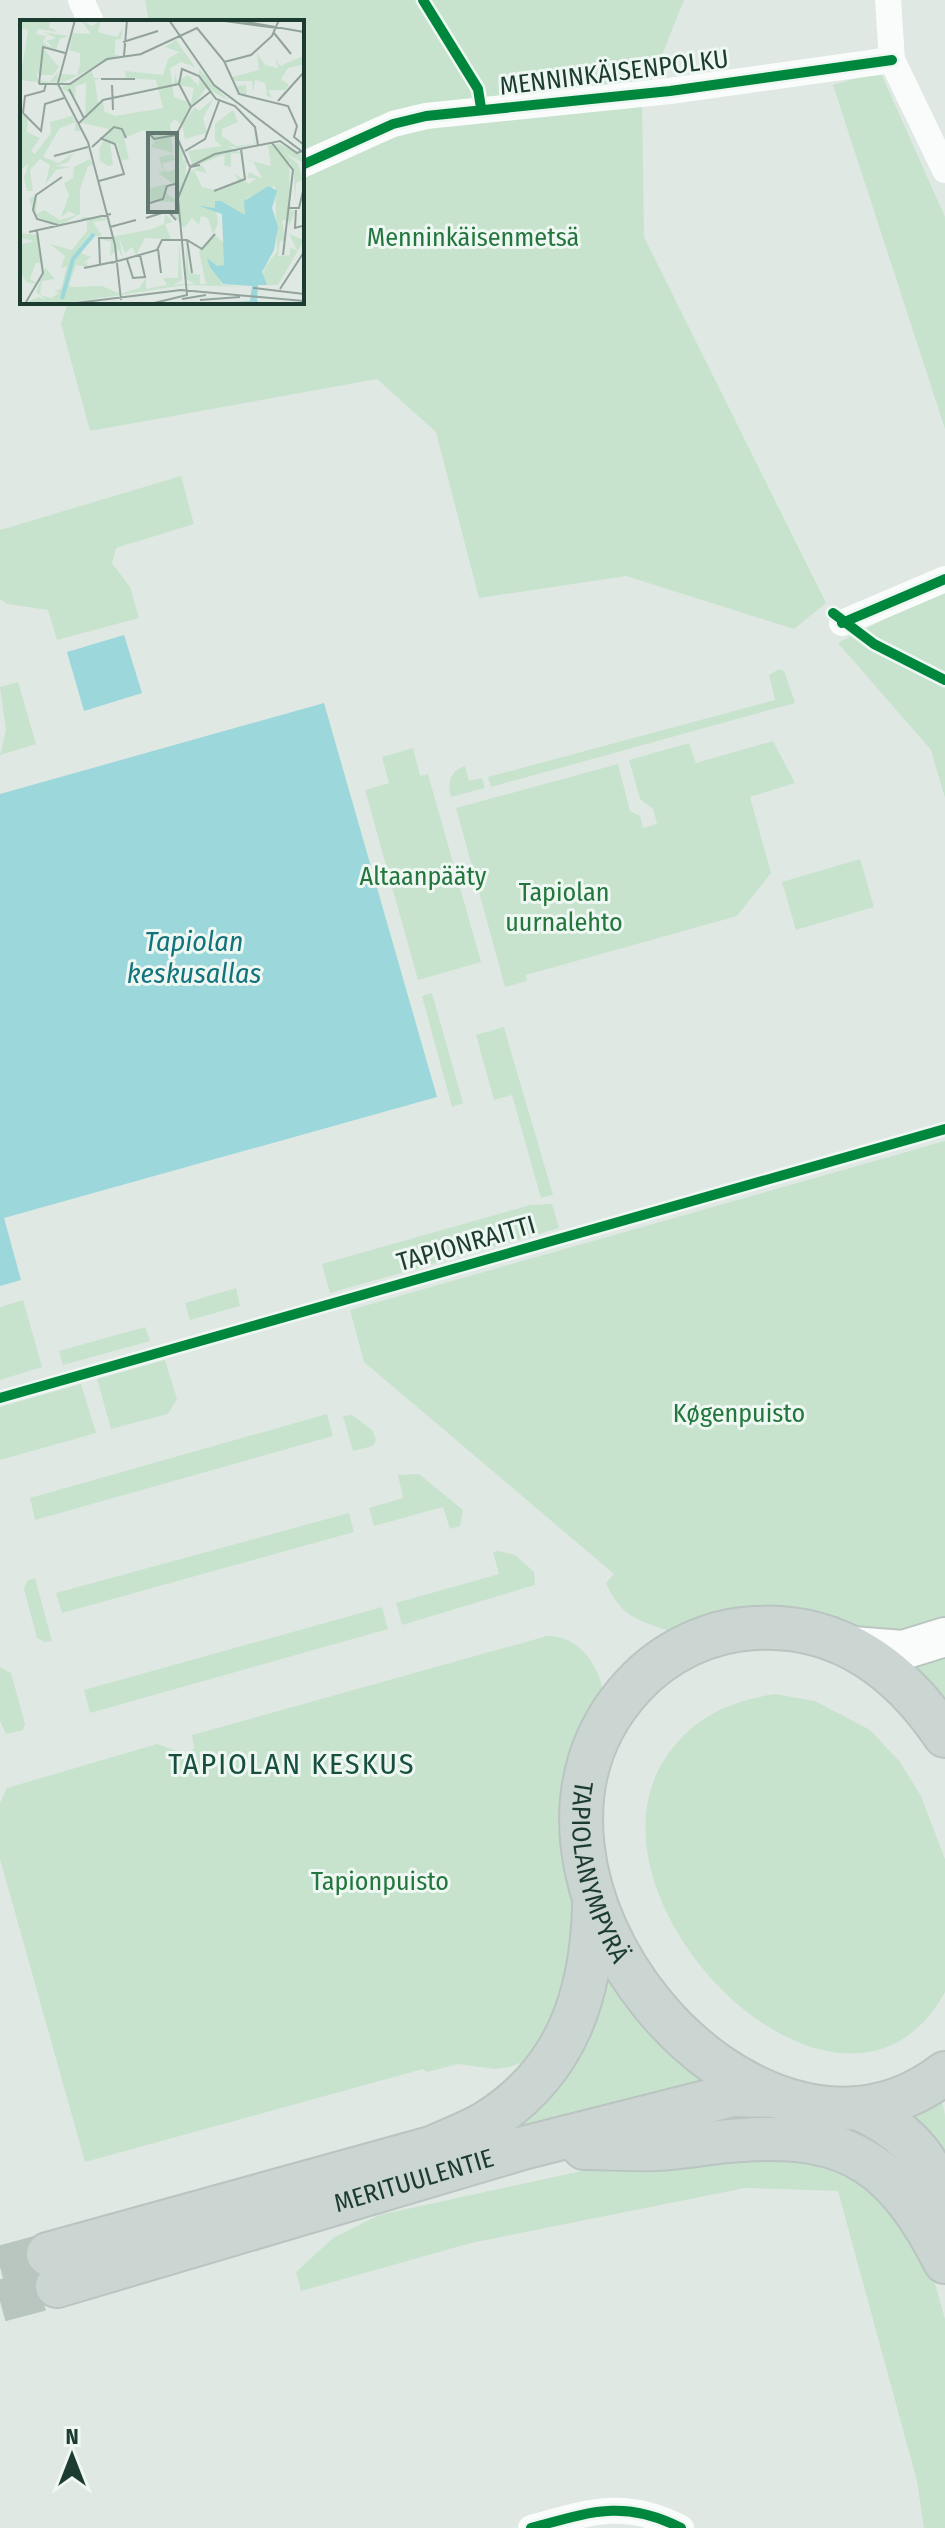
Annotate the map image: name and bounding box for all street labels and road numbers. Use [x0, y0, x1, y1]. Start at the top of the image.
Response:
street label: MENNINKÄISENPOLKU [498, 43, 730, 102]
street label: TAPIONRAITTI [393, 1209, 539, 1278]
street label: TAPIOLANYMPYRÄ [565, 1779, 635, 1969]
street label: MERITUULENTIE [330, 2143, 497, 2219]

